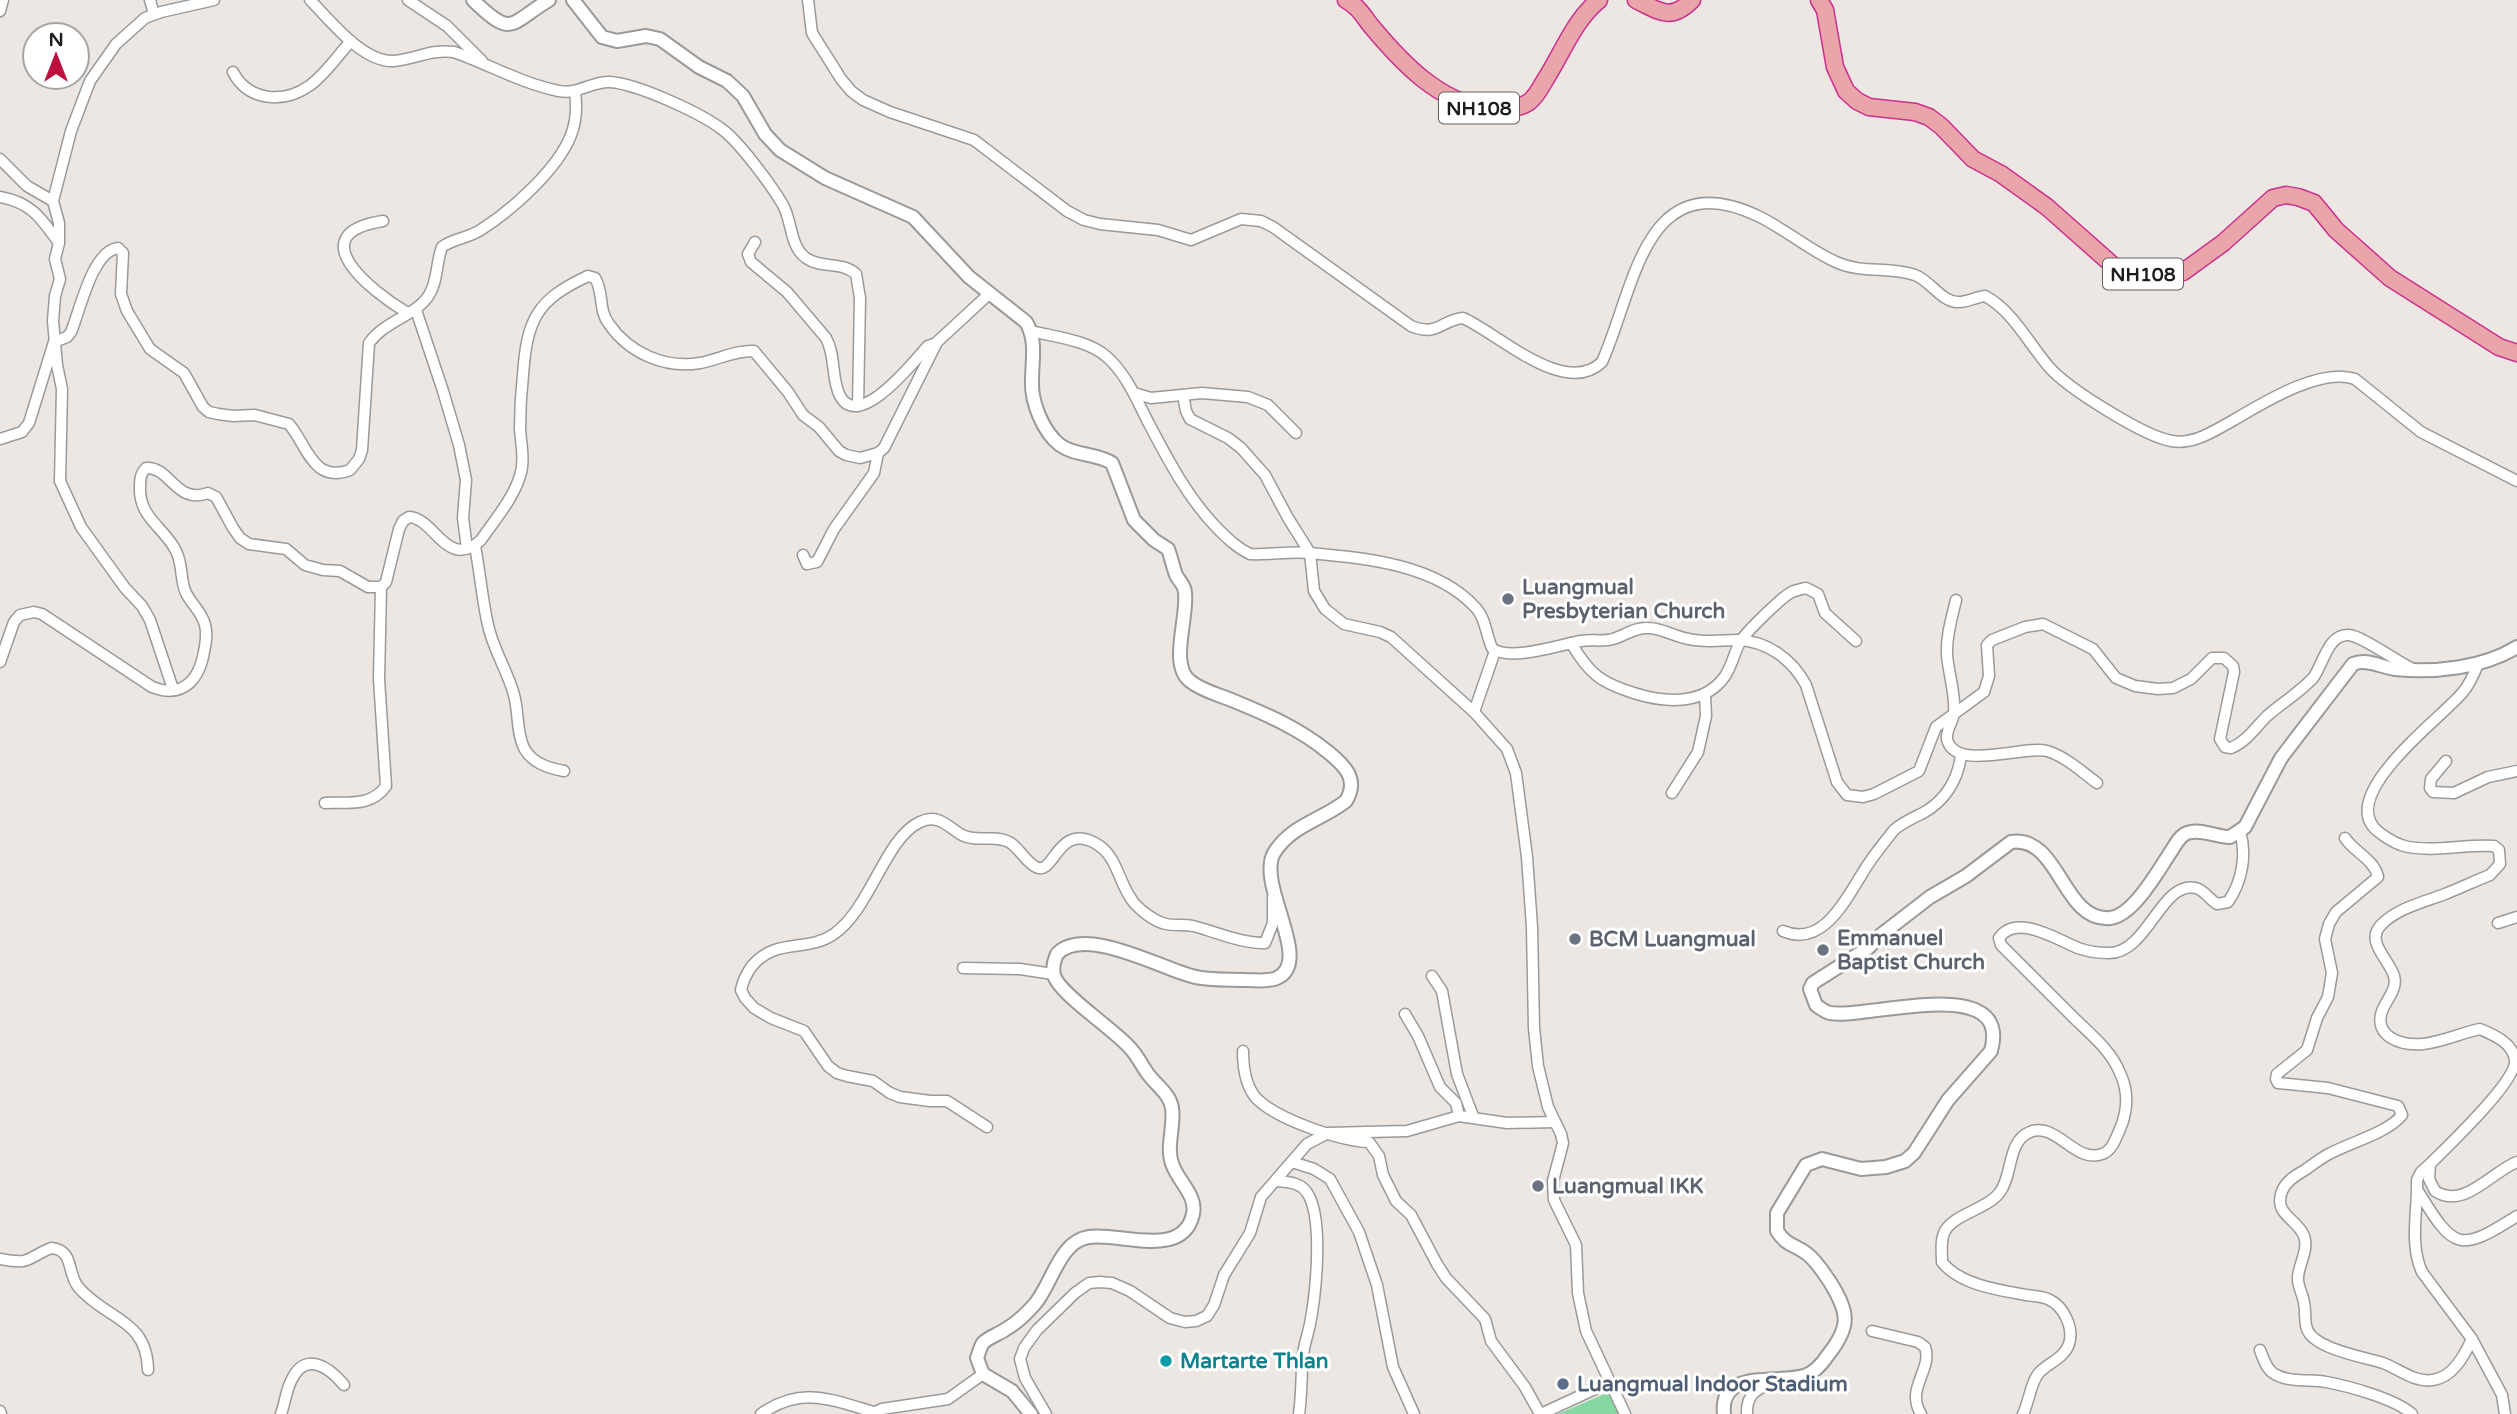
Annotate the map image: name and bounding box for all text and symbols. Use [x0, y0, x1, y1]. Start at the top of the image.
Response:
north arrow [21, 21, 91, 91]
text: N [48, 29, 64, 51]
road number: NH108 [1439, 92, 1519, 124]
road number: NH108 [2103, 258, 2183, 290]
place label: Luangmual Presbyterian Church [1522, 575, 1725, 624]
marker: Luangmual Presbyterian Church [1500, 591, 1516, 607]
place label: Emmanuel Baptist Church [1837, 926, 1985, 975]
place label: BCM Luangmual [1589, 927, 1756, 952]
marker: BCM Luangmual [1567, 931, 1583, 947]
marker: Emmanuel Baptist Church [1815, 942, 1831, 958]
place label: Luangmual IKK [1552, 1174, 1703, 1199]
marker: Luangmual IKK [1530, 1178, 1546, 1194]
place label: Martarte Thlan [1180, 1349, 1329, 1374]
marker: Martarte Thlan [1158, 1353, 1174, 1369]
place label: Luangmual Indoor Stadium [1577, 1372, 1848, 1397]
marker: Luangmual Indoor Stadium [1555, 1376, 1571, 1392]

